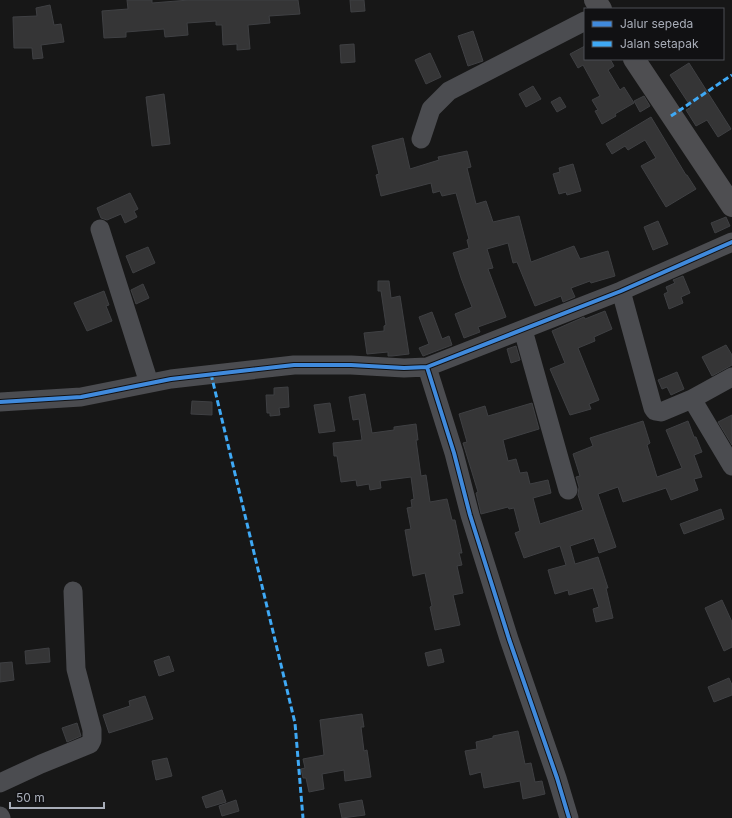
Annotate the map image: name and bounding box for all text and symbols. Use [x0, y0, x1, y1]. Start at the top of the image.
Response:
legend [584, 8, 724, 60]
text: Jalur sepeda [620, 16, 693, 31]
text: Jalan setapak [620, 36, 699, 51]
scale bar [10, 784, 104, 810]
text: 50 m [16, 790, 45, 805]

